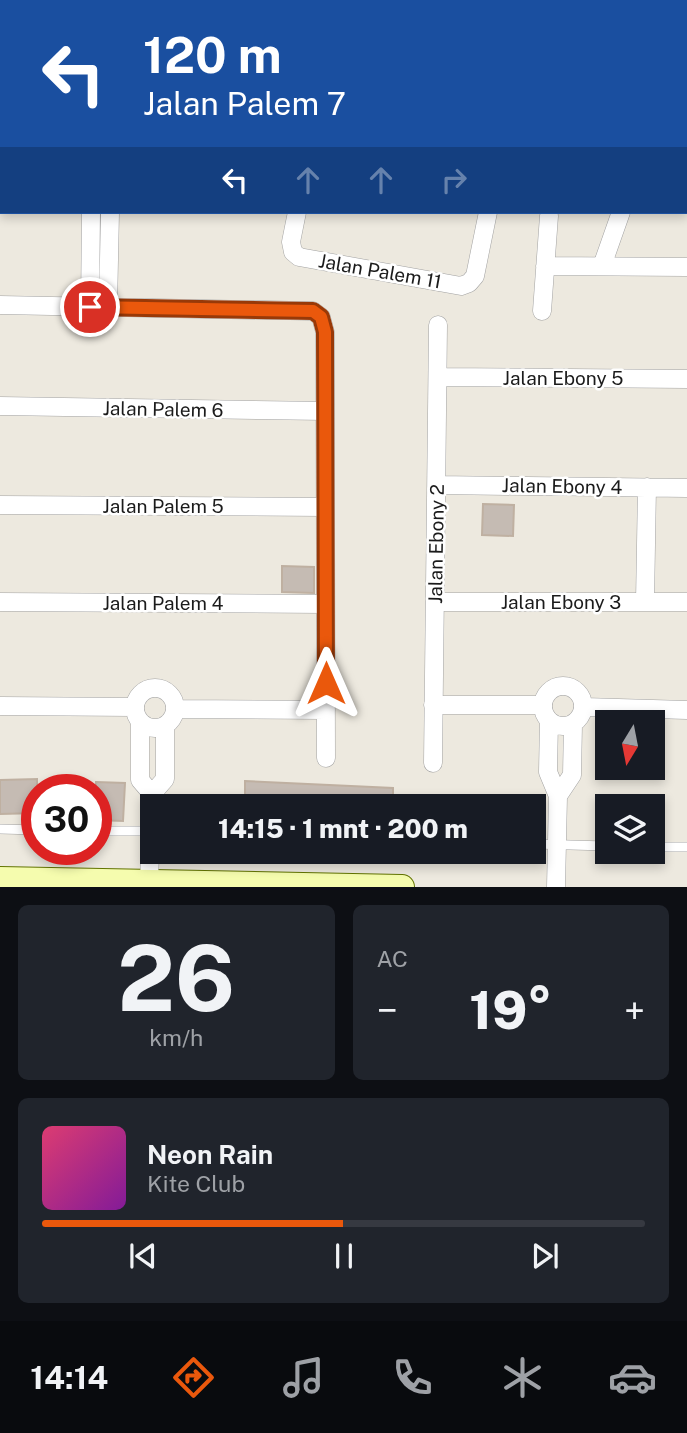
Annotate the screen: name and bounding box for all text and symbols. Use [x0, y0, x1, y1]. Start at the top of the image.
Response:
text: 120 m [143, 26, 282, 84]
icon: left [28, 28, 119, 119]
text: Jalan Palem 7 [143, 85, 346, 122]
icon: left [216, 161, 254, 199]
icon: ahead [289, 161, 327, 199]
icon: ahead [362, 161, 400, 199]
icon: right [435, 161, 473, 199]
street label: Jalan Palem 11 [317, 249, 443, 293]
pin [60, 277, 120, 337]
icon: arrive [71, 288, 109, 326]
street label: Jalan Ebony 5 [503, 367, 623, 389]
street label: Jalan Palem 6 [102, 397, 224, 421]
street label: Jalan Ebony 4 [502, 474, 623, 498]
street label: Jalan Ebony 2 [424, 484, 448, 604]
street label: Jalan Palem 5 [102, 495, 224, 517]
street label: Jalan Ebony 3 [501, 591, 621, 613]
street label: Jalan Palem 4 [102, 592, 224, 614]
position arrow [289, 646, 363, 720]
north arrow [595, 710, 665, 780]
map controls [595, 710, 665, 864]
speed limit sign: 30 [21, 774, 112, 865]
button: layers [595, 794, 665, 864]
text: 14:15 · 1 mnt · 200 m [218, 813, 468, 844]
text: 26 [117, 925, 235, 1031]
text: AC [377, 945, 408, 972]
text: 19° [469, 980, 552, 1041]
text: − [377, 988, 398, 1033]
text: + [624, 988, 645, 1033]
text: km/h [149, 1024, 203, 1051]
text: Neon Rain [147, 1139, 273, 1170]
text: Kite Club [147, 1170, 245, 1197]
icon: previous [124, 1237, 162, 1275]
icon: pause [325, 1237, 363, 1275]
icon: next [526, 1237, 564, 1275]
icon: directions [169, 1353, 218, 1402]
icon: music [279, 1353, 328, 1402]
icon: phone [388, 1353, 437, 1402]
icon: climate [498, 1353, 547, 1402]
icon: car [608, 1353, 657, 1402]
text: 14:14 [30, 1359, 108, 1396]

